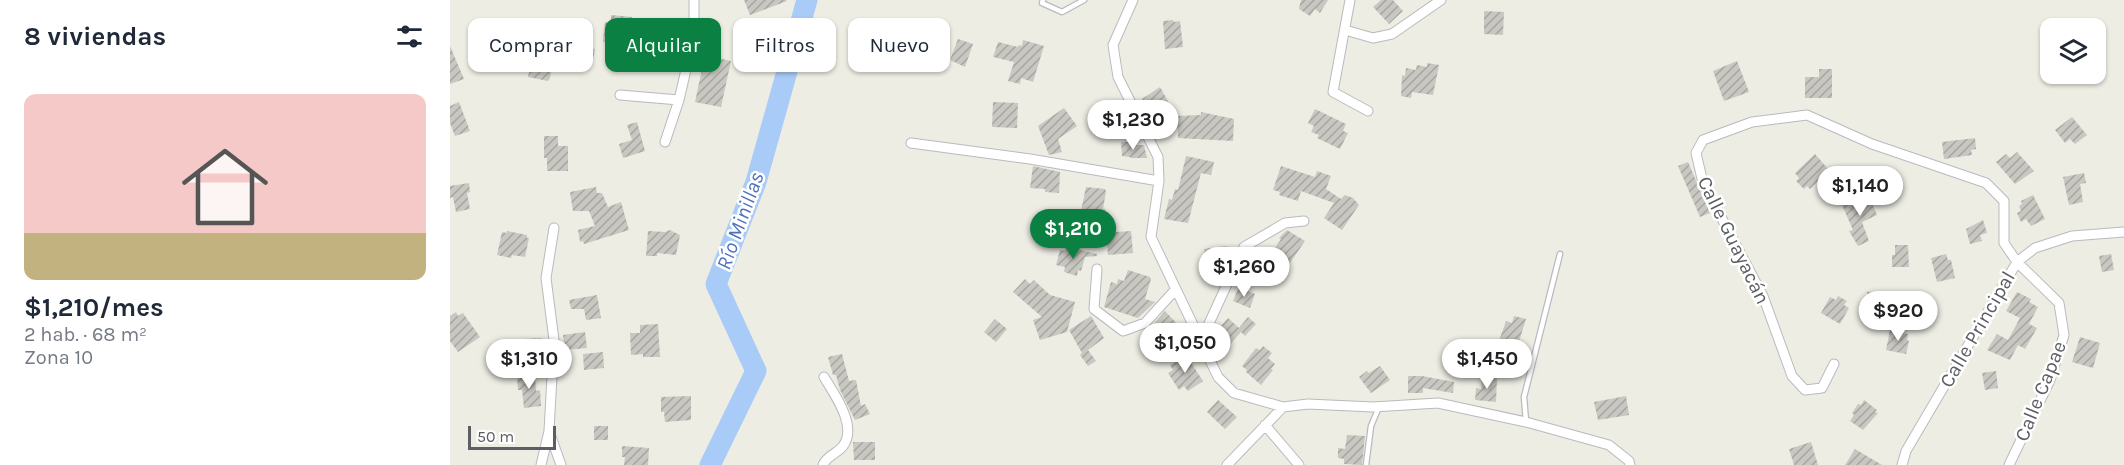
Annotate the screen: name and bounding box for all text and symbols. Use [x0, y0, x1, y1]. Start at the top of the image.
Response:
chip: Comprar [468, 18, 593, 72]
chip: Alquilar [605, 18, 721, 72]
chip: Filtros [733, 18, 836, 72]
chip: Nuevo [848, 18, 950, 72]
map controls [2040, 18, 2106, 84]
button: layers [2040, 18, 2106, 84]
icon: filters [393, 20, 426, 53]
text: 8 viviendas [24, 21, 166, 52]
pin: $1,230 [1084, 100, 1182, 151]
text: $1,230 [1101, 108, 1165, 131]
icon: home [171, 133, 279, 241]
pin: $1,140 [1811, 166, 1909, 217]
water label: Río Minillas [711, 169, 769, 273]
street label: Calle Guayacán [1693, 173, 1774, 308]
text: $1,140 [1831, 174, 1889, 197]
pin: $1,210 [1024, 209, 1122, 260]
text: $1,210 [1044, 217, 1102, 240]
pin: $1,260 [1195, 247, 1293, 298]
text: $1,260 [1213, 255, 1275, 278]
street label: Calle Principal [1935, 267, 2020, 391]
pin: $920 [1862, 291, 1934, 342]
text: $1,210/mes [24, 292, 164, 323]
text: $920 [1873, 299, 1923, 322]
text: 2 hab. · 68 m² [24, 323, 147, 346]
pin: $1,050 [1136, 323, 1234, 374]
text: $1,050 [1154, 331, 1216, 354]
street label: Calle Capae [2010, 338, 2071, 445]
pin: $1,310 [480, 339, 578, 390]
pin: $1,450 [1438, 339, 1536, 390]
text: Zona 10 [24, 346, 93, 369]
text: $1,310 [500, 347, 558, 370]
text: $1,450 [1456, 347, 1518, 370]
scale bar [468, 423, 556, 450]
text: 50 m [477, 427, 514, 446]

